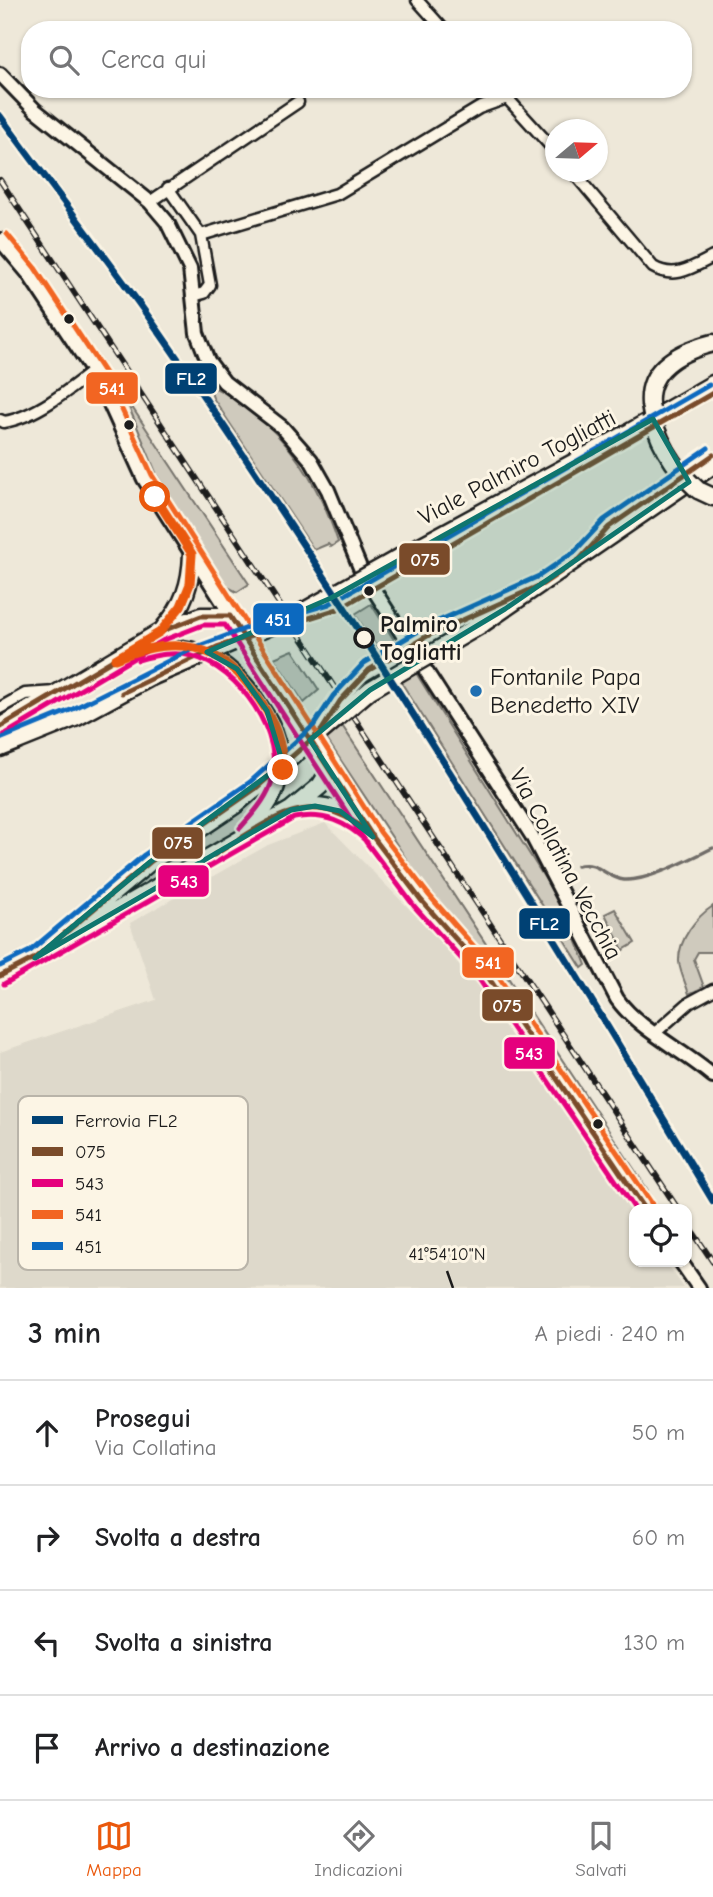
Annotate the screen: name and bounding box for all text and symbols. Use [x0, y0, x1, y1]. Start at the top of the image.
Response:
search box [21, 21, 692, 98]
icon: search [45, 41, 83, 79]
text: Cerca qui [101, 45, 207, 75]
north arrow [545, 119, 608, 182]
unlabelled marker [62, 312, 76, 326]
line badge: FL2 [164, 362, 218, 395]
text: FL2 [176, 368, 206, 390]
line badge: 541 [85, 371, 139, 405]
text: 541 [99, 378, 125, 400]
street label: Viale Palmiro Togliatti [414, 403, 620, 531]
unlabelled marker [122, 418, 136, 432]
route start [139, 481, 170, 512]
line badge: 075 [398, 542, 451, 576]
text: 075 [410, 549, 440, 571]
unlabelled marker [362, 584, 376, 598]
line badge: 451 [252, 602, 305, 636]
text: 451 [265, 609, 291, 631]
place label: Palmiro Togliatti [380, 610, 461, 666]
marker: Palmiro Togliatti [354, 628, 374, 648]
place label: Fontanile Papa Benedetto XIV [490, 663, 641, 719]
marker: Fontanile Papa Benedetto XIV [468, 683, 484, 699]
route end [267, 754, 298, 785]
street label: Via Collatina Vecchia [504, 764, 628, 964]
line badge: 075 [151, 826, 204, 860]
text: 075 [163, 832, 193, 854]
line badge: 543 [157, 864, 210, 898]
text: 543 [170, 871, 198, 893]
line badge: FL2 [518, 907, 571, 940]
text: FL2 [529, 913, 559, 935]
line badge: 541 [461, 946, 515, 979]
text: 541 [475, 952, 501, 974]
line badge: 075 [481, 988, 534, 1022]
text: 075 [492, 995, 522, 1017]
line badge: 543 [503, 1036, 556, 1070]
text: 543 [515, 1043, 543, 1065]
legend [18, 1096, 248, 1270]
text: Ferrovia FL2 [75, 1110, 178, 1132]
unlabelled marker [591, 1117, 605, 1131]
text: 075 [75, 1141, 106, 1163]
text: 543 [75, 1173, 104, 1195]
text: 541 [75, 1204, 102, 1226]
map controls [629, 1204, 692, 1267]
button: locate [629, 1204, 692, 1267]
text: 451 [75, 1236, 102, 1258]
text: 41°54'10"N [408, 1244, 486, 1265]
text: 3 min [28, 1316, 101, 1351]
text: A piedi · 240 m [534, 1320, 685, 1347]
text: Prosegui [95, 1404, 191, 1434]
icon: ahead [28, 1414, 66, 1452]
text: 50 m [632, 1419, 685, 1446]
text: Via Collatina [95, 1434, 217, 1461]
icon: right [28, 1519, 66, 1557]
text: Svolta a destra [95, 1523, 261, 1553]
text: 60 m [632, 1524, 685, 1551]
icon: left [28, 1624, 66, 1662]
text: Svolta a sinistra [95, 1628, 273, 1658]
text: 130 m [624, 1629, 685, 1656]
icon: arrive [28, 1729, 66, 1767]
text: Arrivo a destinazione [95, 1733, 330, 1763]
tab: Mappa [86, 1817, 142, 1881]
tab: Indicazioni [314, 1817, 403, 1881]
tab: Salvati [575, 1817, 627, 1881]

